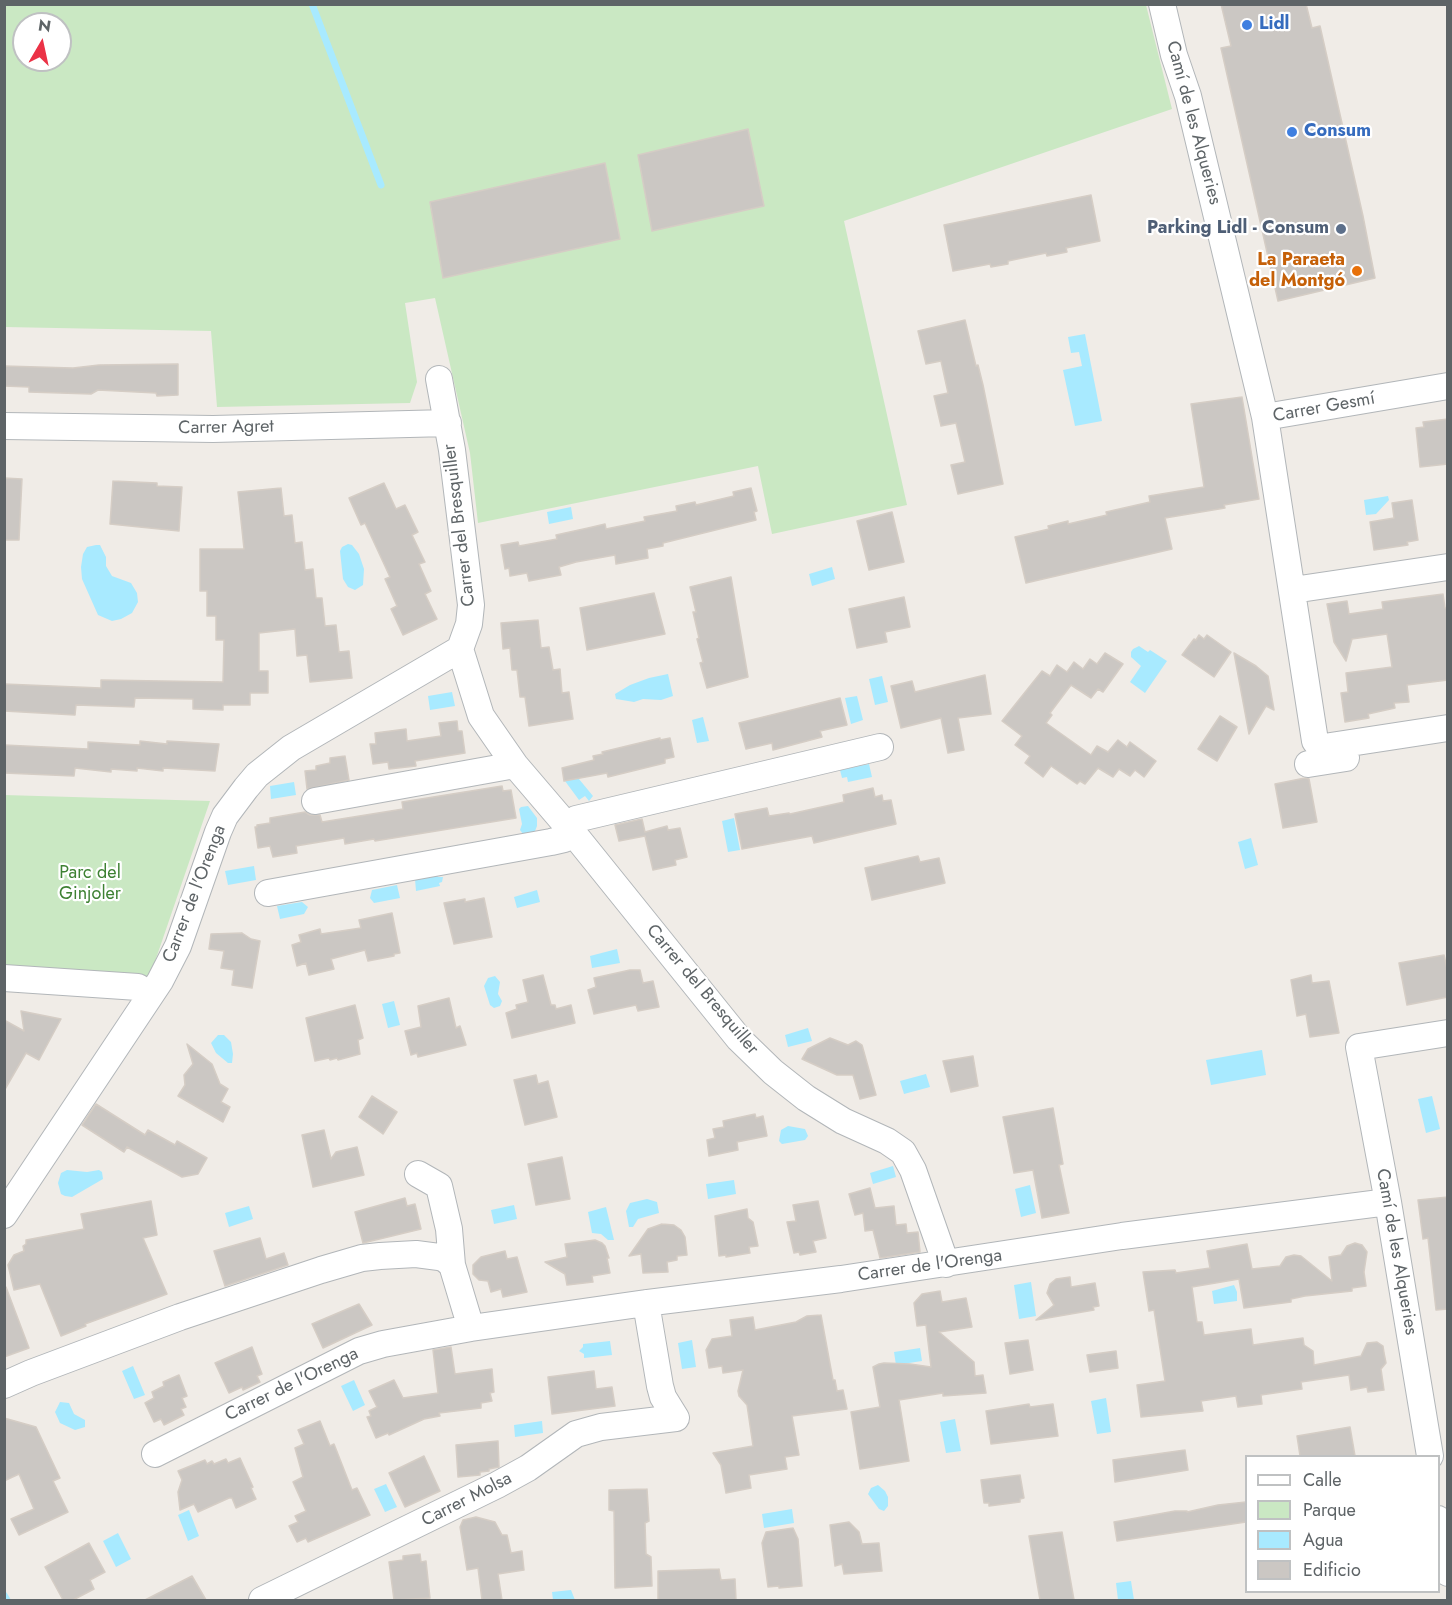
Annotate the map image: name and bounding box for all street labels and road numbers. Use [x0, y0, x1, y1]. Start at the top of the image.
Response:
street label: Camí de les Alqueries [1161, 39, 1225, 207]
street label: Carrer Gesmí [1271, 388, 1377, 428]
street label: Carrer Agret [178, 416, 274, 440]
street label: Carrer del Bresquiller [439, 443, 481, 607]
street label: Carrer de l'Orenga [159, 822, 231, 966]
street label: Carrer del Bresquiller [641, 920, 763, 1060]
street label: Camí de les Alqueries [1371, 1167, 1421, 1337]
street label: Carrer de l'Orenga [857, 1245, 1003, 1287]
street label: Carrer de l'Orenga [222, 1343, 362, 1427]
street label: Carrer Molsa [418, 1468, 516, 1532]

